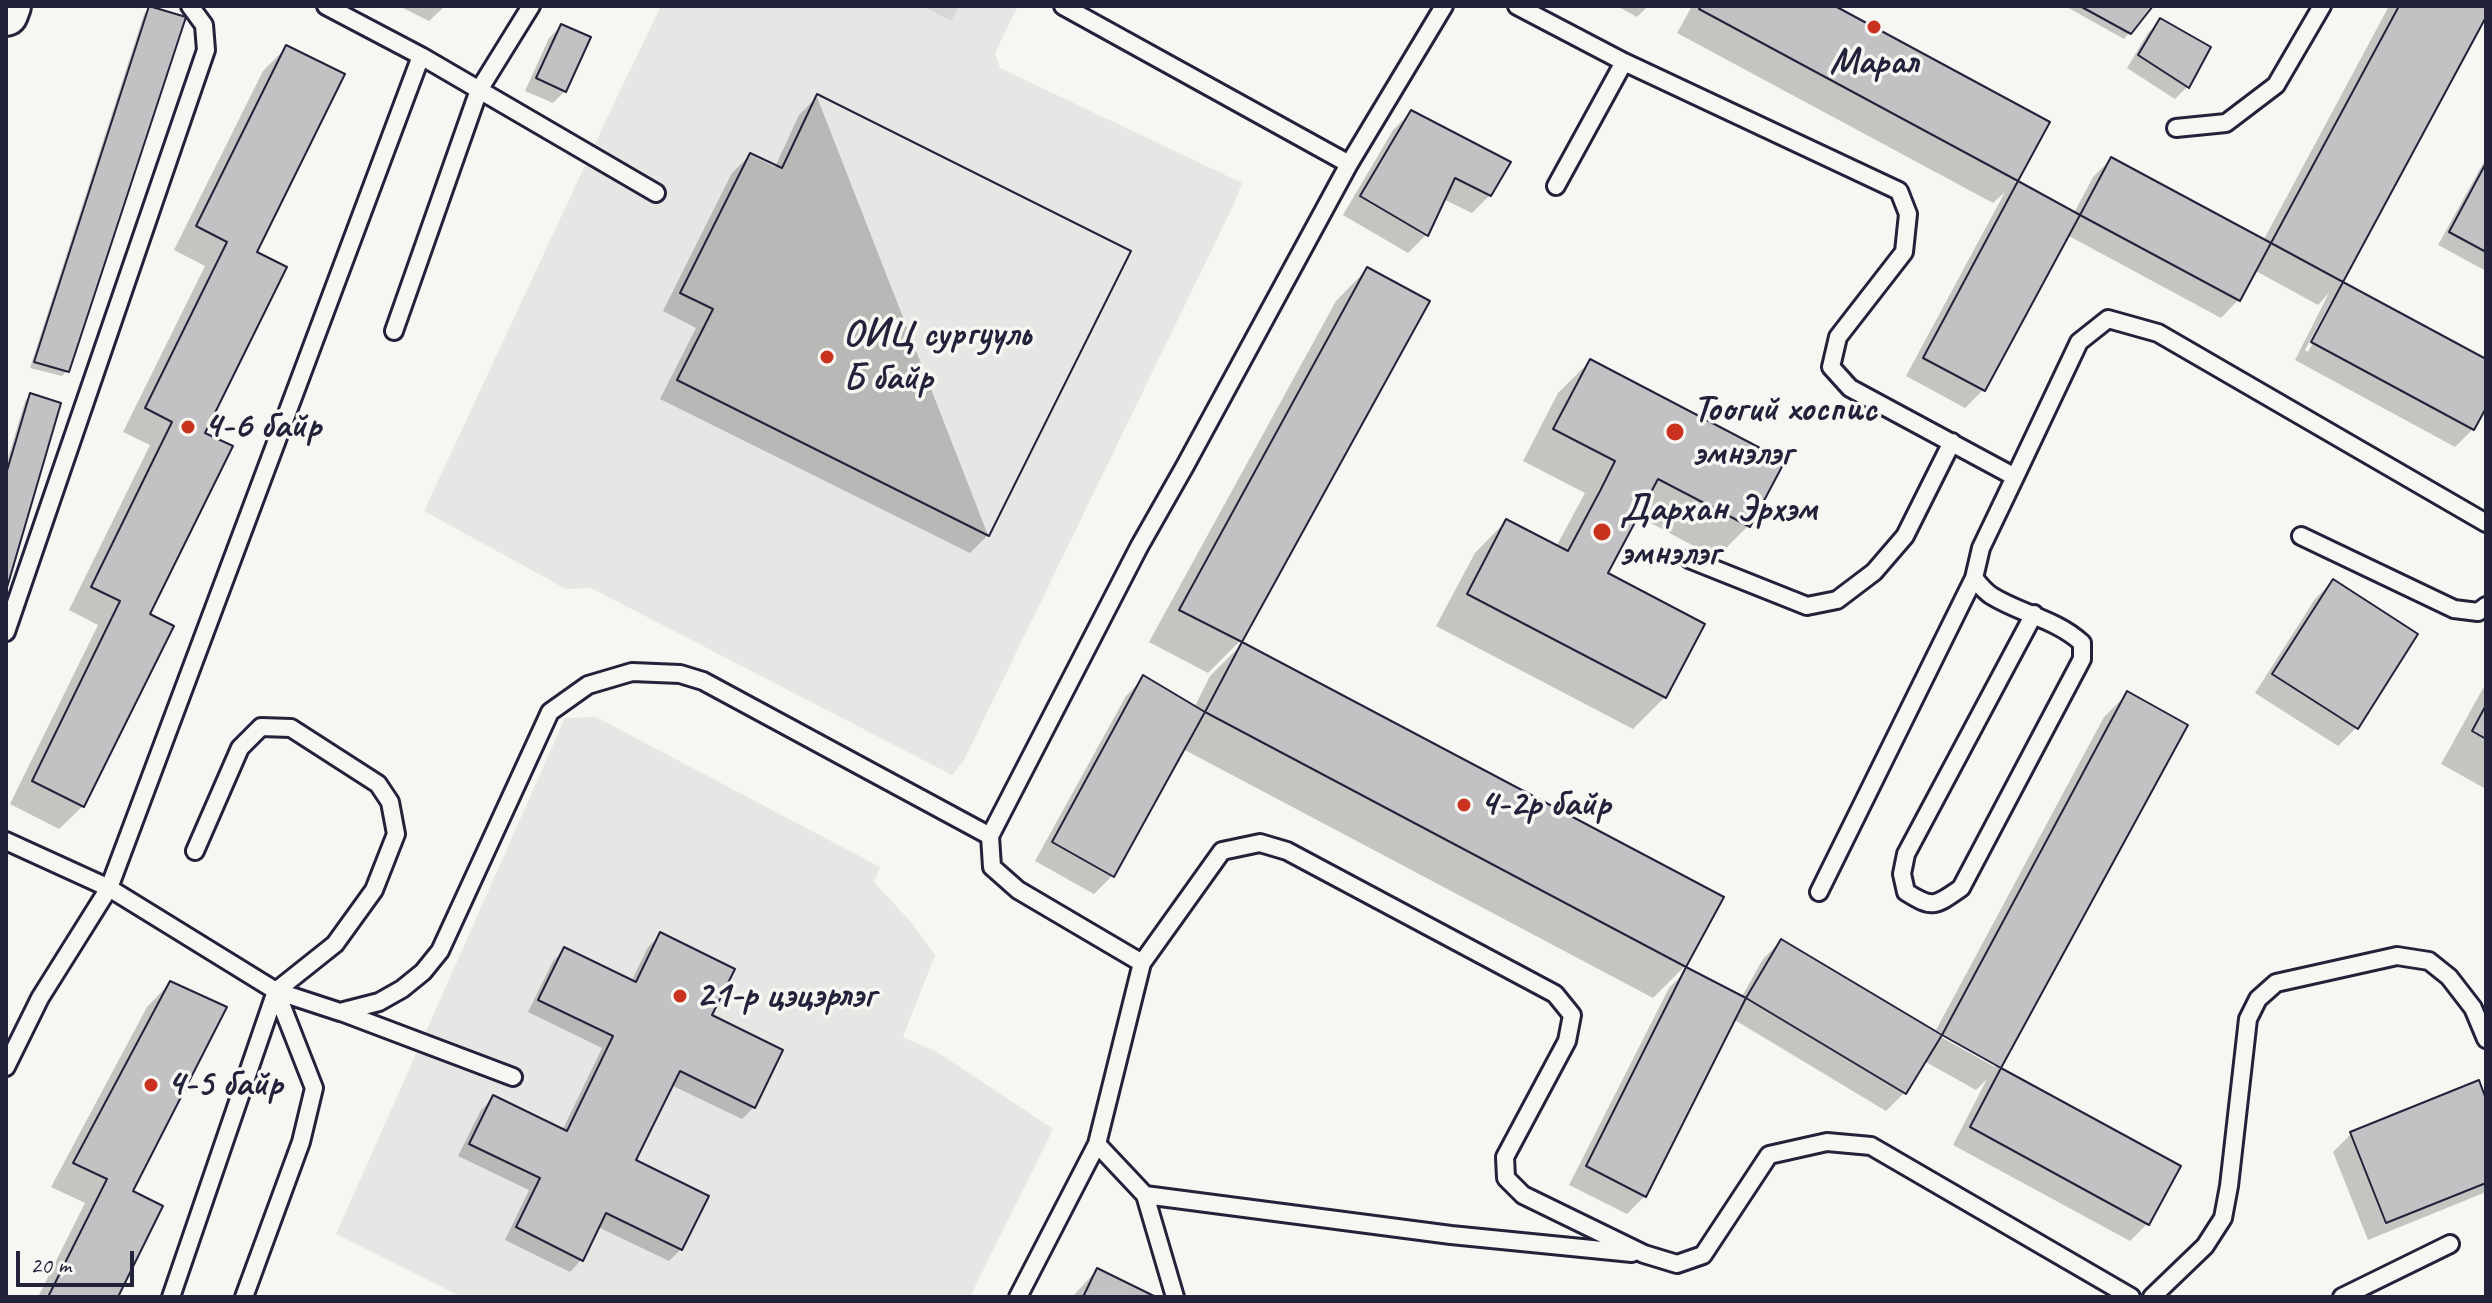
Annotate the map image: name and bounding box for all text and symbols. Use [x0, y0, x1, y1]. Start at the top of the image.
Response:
marker: Марал [1865, 18, 1883, 36]
place label: Марал [1829, 40, 1919, 86]
place label: ОИЦ сургууль Б байр [843, 312, 1031, 402]
marker: ОИЦ сургууль Б байр [818, 348, 836, 366]
place label: Тоогий хоспис эмнэлэг [1693, 387, 1876, 476]
place label: 4-6 байр [204, 404, 321, 450]
marker: 4-6 байр [179, 418, 197, 436]
marker: Тоогий хоспис эмнэлэг [1664, 421, 1686, 443]
place label: Дархан Эрхэм эмнэлэг [1620, 487, 1817, 576]
marker: Дархан Эрхэм эмнэлэг [1591, 521, 1613, 543]
place label: 4-2р байр [1480, 782, 1610, 828]
marker: 4-2р байр [1455, 796, 1473, 814]
place label: 21-р цэцэрлэг [696, 973, 875, 1019]
marker: 21-р цэцэрлэг [671, 987, 689, 1005]
place label: 4-5 байр [167, 1062, 282, 1108]
marker: 4-5 байр [142, 1076, 160, 1094]
scale bar [20, 1235, 138, 1285]
text: 20 m [30, 1250, 71, 1280]

